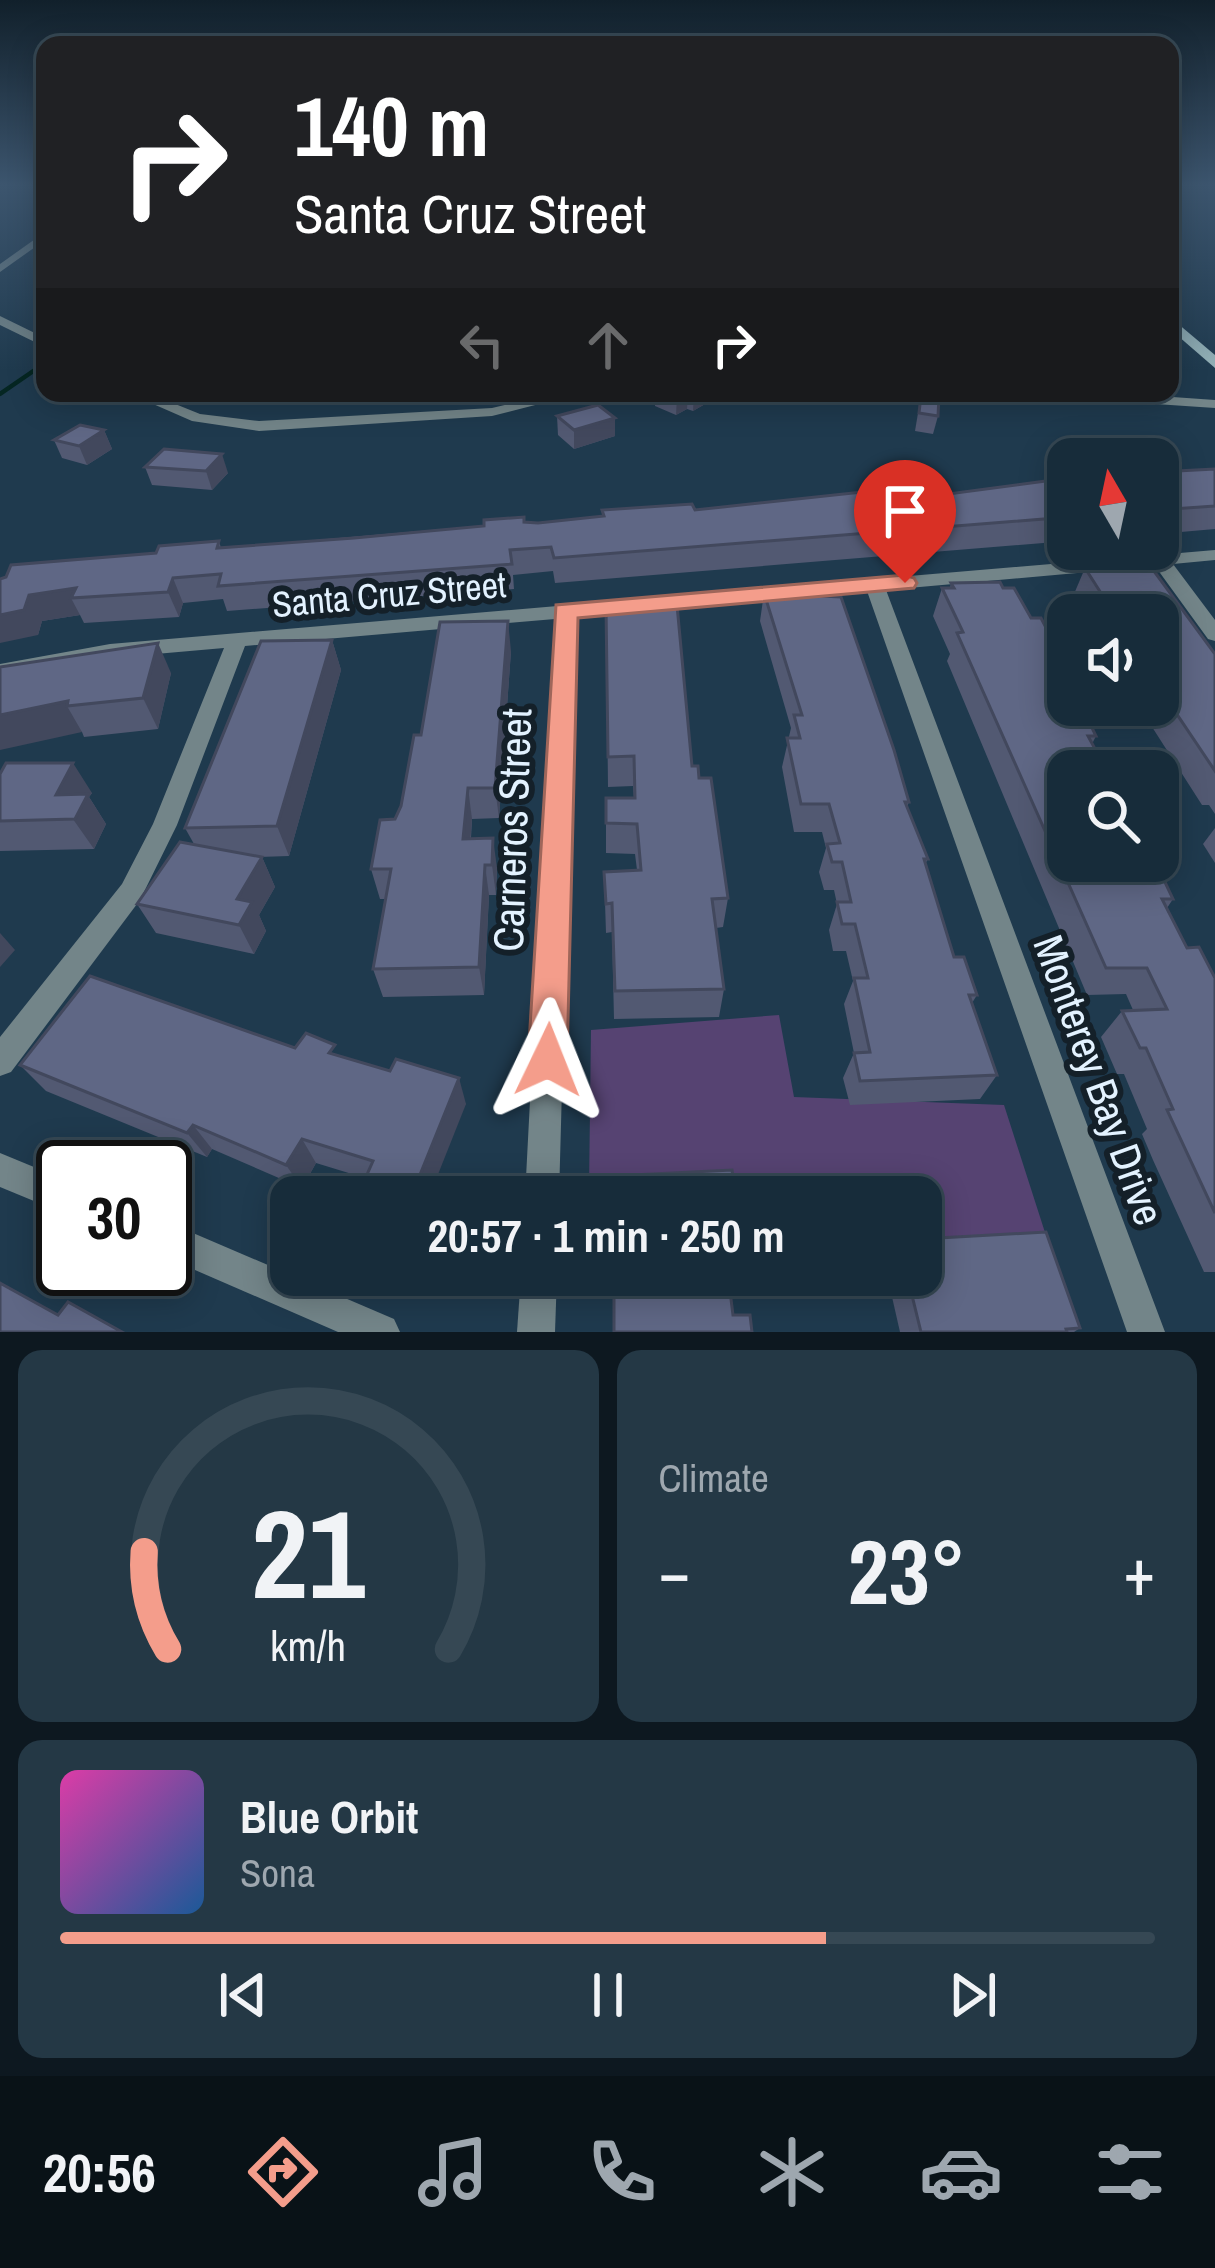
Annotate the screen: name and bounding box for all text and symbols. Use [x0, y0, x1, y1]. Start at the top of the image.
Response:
text: 140 m [294, 69, 489, 182]
icon: right [96, 84, 252, 240]
text: Santa Cruz Street [294, 177, 646, 250]
icon: left [449, 312, 515, 378]
icon: ahead [575, 312, 641, 378]
icon: right [701, 312, 767, 378]
north arrow [1047, 438, 1179, 570]
map controls [1047, 438, 1179, 882]
pin [854, 460, 956, 583]
icon: arrive [872, 478, 938, 544]
street label: Santa Cruz Street [270, 560, 508, 628]
button: sound [1047, 594, 1179, 726]
street label: Carneros Street [480, 708, 544, 952]
button: search [1047, 750, 1179, 882]
street label: Monterey Bay Drive [1021, 927, 1177, 1233]
position arrow [485, 997, 611, 1123]
speed limit sign: 30 [36, 1140, 192, 1296]
text: 20:57 · 1 min · 250 m [428, 1205, 784, 1266]
text: Climate [659, 1452, 769, 1504]
text: 21 [251, 1469, 365, 1637]
text: 23° [848, 1511, 966, 1632]
text: − [659, 1527, 690, 1616]
text: + [1123, 1527, 1155, 1616]
text: km/h [270, 1617, 346, 1674]
text: Blue Orbit [240, 1786, 418, 1847]
text: Sona [240, 1847, 315, 1899]
icon: previous [210, 1962, 276, 2028]
icon: pause [575, 1962, 641, 2028]
icon: next [940, 1962, 1006, 2028]
icon: directions [241, 2130, 325, 2214]
icon: music [411, 2130, 495, 2214]
icon: phone [580, 2130, 664, 2214]
icon: climate [750, 2130, 834, 2214]
icon: car [919, 2130, 1003, 2214]
icon: filters [1088, 2130, 1172, 2214]
text: 20:56 [43, 2136, 156, 2209]

